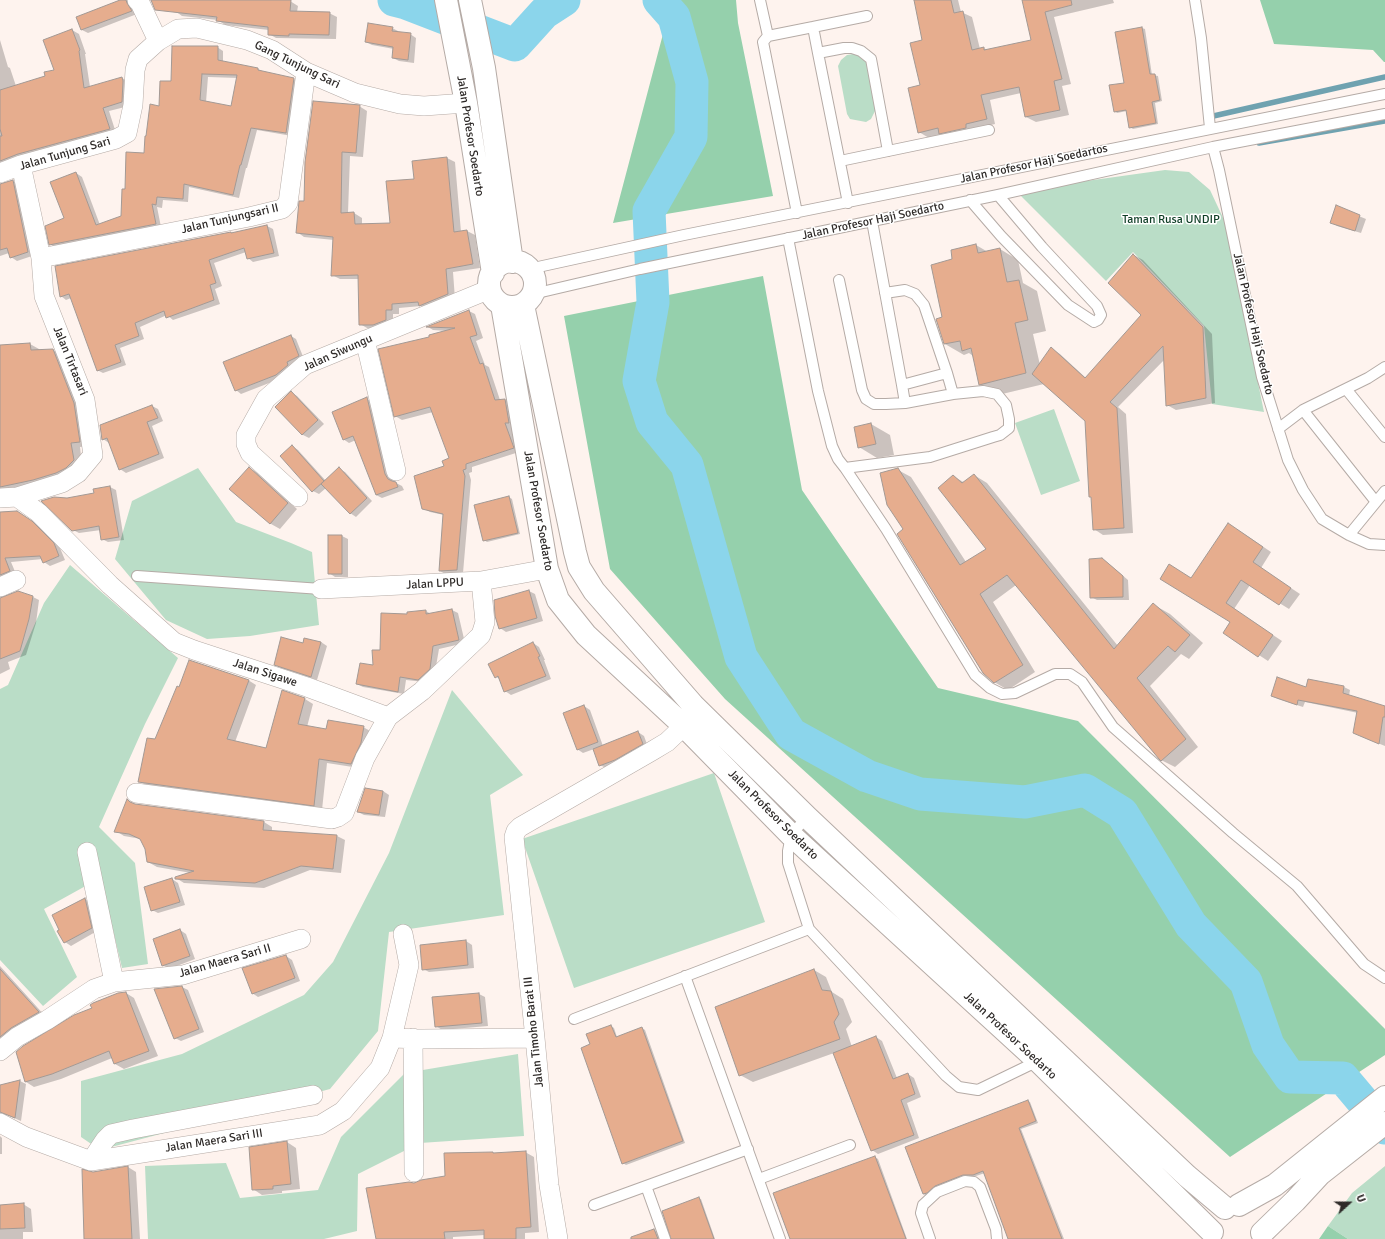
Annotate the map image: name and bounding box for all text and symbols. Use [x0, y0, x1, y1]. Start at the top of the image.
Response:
street label: Gang Tunjung Sari [252, 38, 342, 92]
street label: Jalan Profesor Soedarto [453, 75, 487, 197]
street label: Jalan Tunjung Sari [18, 134, 112, 174]
street label: Jalan Profesor Haji Soedartos [959, 141, 1109, 187]
street label: Jalan Profesor Haji Soedarto [801, 199, 945, 243]
street label: Jalan Tunjungsari II [180, 201, 280, 237]
park label: Taman Rusa UNDIP [1122, 213, 1220, 227]
street label: Jalan Profesor Haji Soedarto [1230, 252, 1276, 396]
street label: Jalan Tirtasari [50, 324, 90, 398]
street label: Jalan Siwungu [301, 331, 375, 375]
street label: Jalan Profesor Soedarto [520, 450, 556, 572]
street label: Jalan LPPU [406, 575, 464, 593]
street label: Jalan Sigawe [231, 656, 299, 690]
street label: Jalan Profesor Soedarto [725, 767, 821, 863]
street label: Jalan Maera Sari II [177, 941, 273, 981]
street label: Jalan Timoho Barat III [521, 976, 547, 1088]
street label: Jalan Profesor Soedarto [961, 989, 1059, 1083]
street label: Jalan Maera Sari III [164, 1126, 264, 1156]
north arrow [1329, 1183, 1369, 1223]
text: U [1353, 1193, 1368, 1204]

